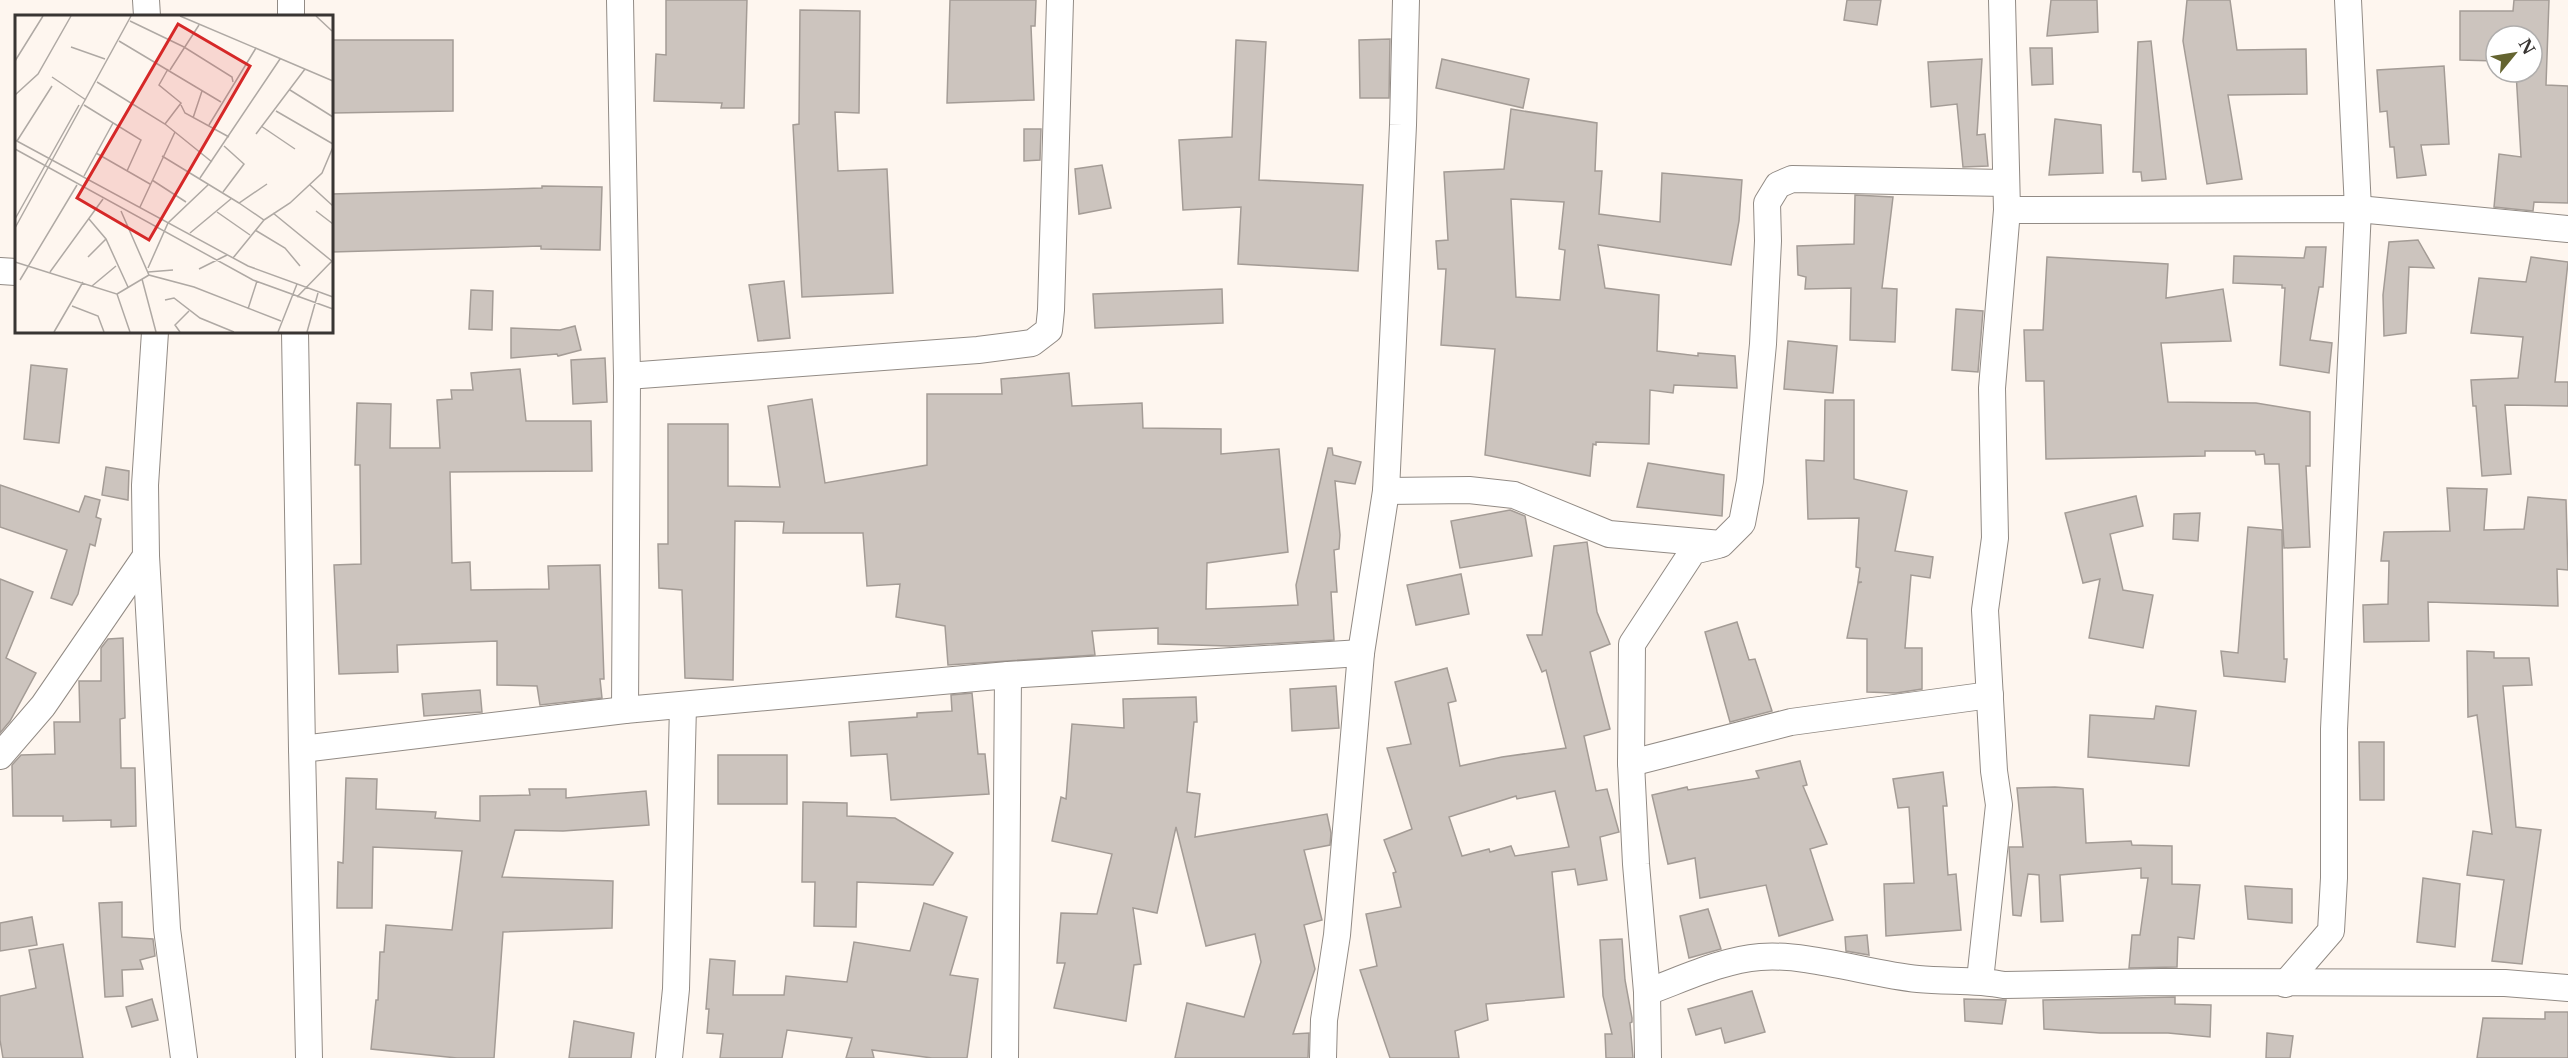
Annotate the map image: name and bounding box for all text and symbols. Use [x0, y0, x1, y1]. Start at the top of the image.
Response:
inset map [15, 15, 333, 333]
north arrow [2484, 24, 2544, 84]
text: N [2515, 35, 2539, 58]

